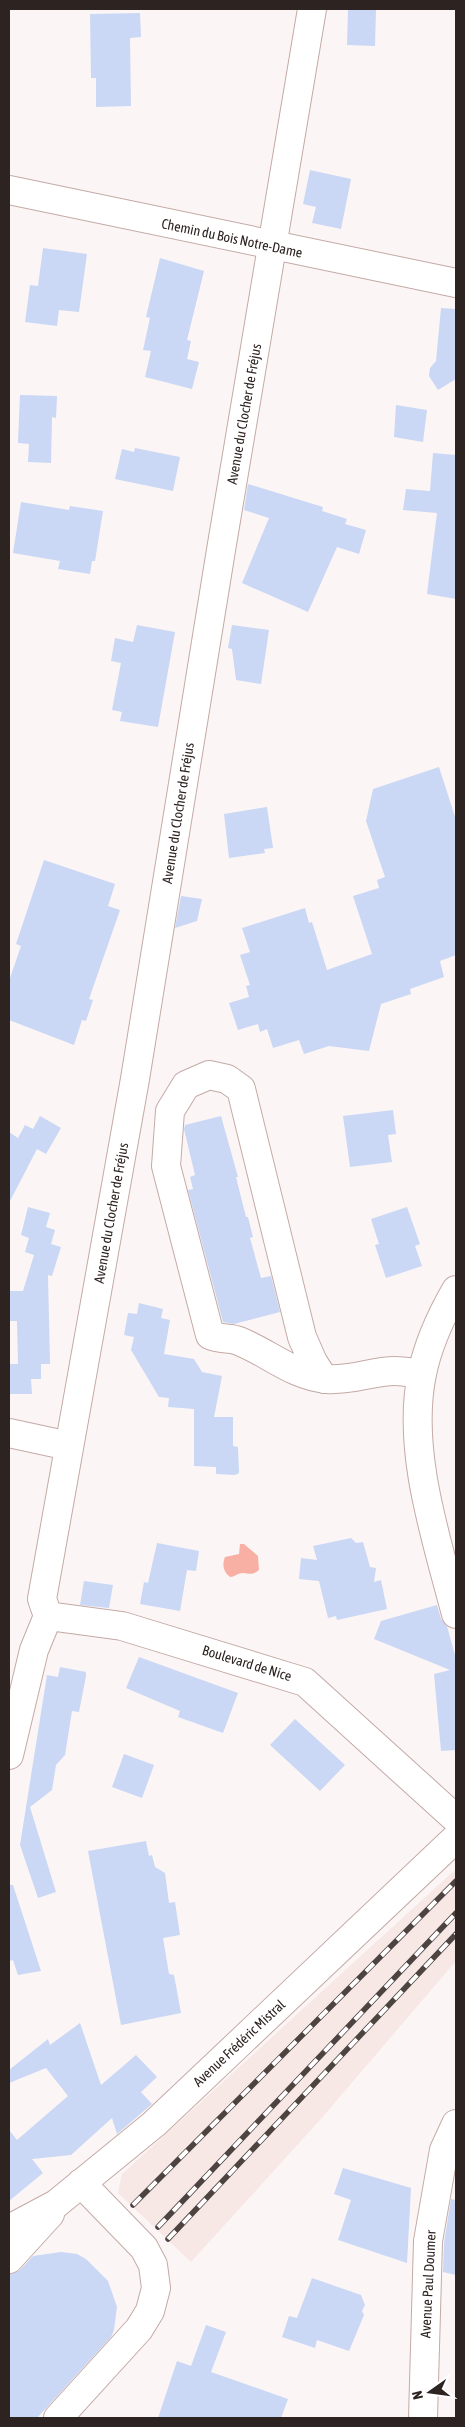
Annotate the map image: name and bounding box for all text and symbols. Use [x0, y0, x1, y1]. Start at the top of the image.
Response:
street label: Chemin du Bois Notre-Dame [160, 215, 304, 261]
street label: Avenue du Clocher de Fréjus [224, 342, 264, 486]
street label: Avenue du Clocher de Fréjus [159, 741, 197, 885]
street label: Avenue du Clocher de Fréjus [91, 1141, 131, 1285]
street label: Boulevard de Nice [200, 1642, 294, 1684]
street label: Avenue Frédéric Mistral [190, 1996, 288, 2090]
street label: Avenue Paul Doumer [417, 2229, 439, 2338]
north arrow [405, 2367, 455, 2417]
text: N [409, 2389, 426, 2401]

